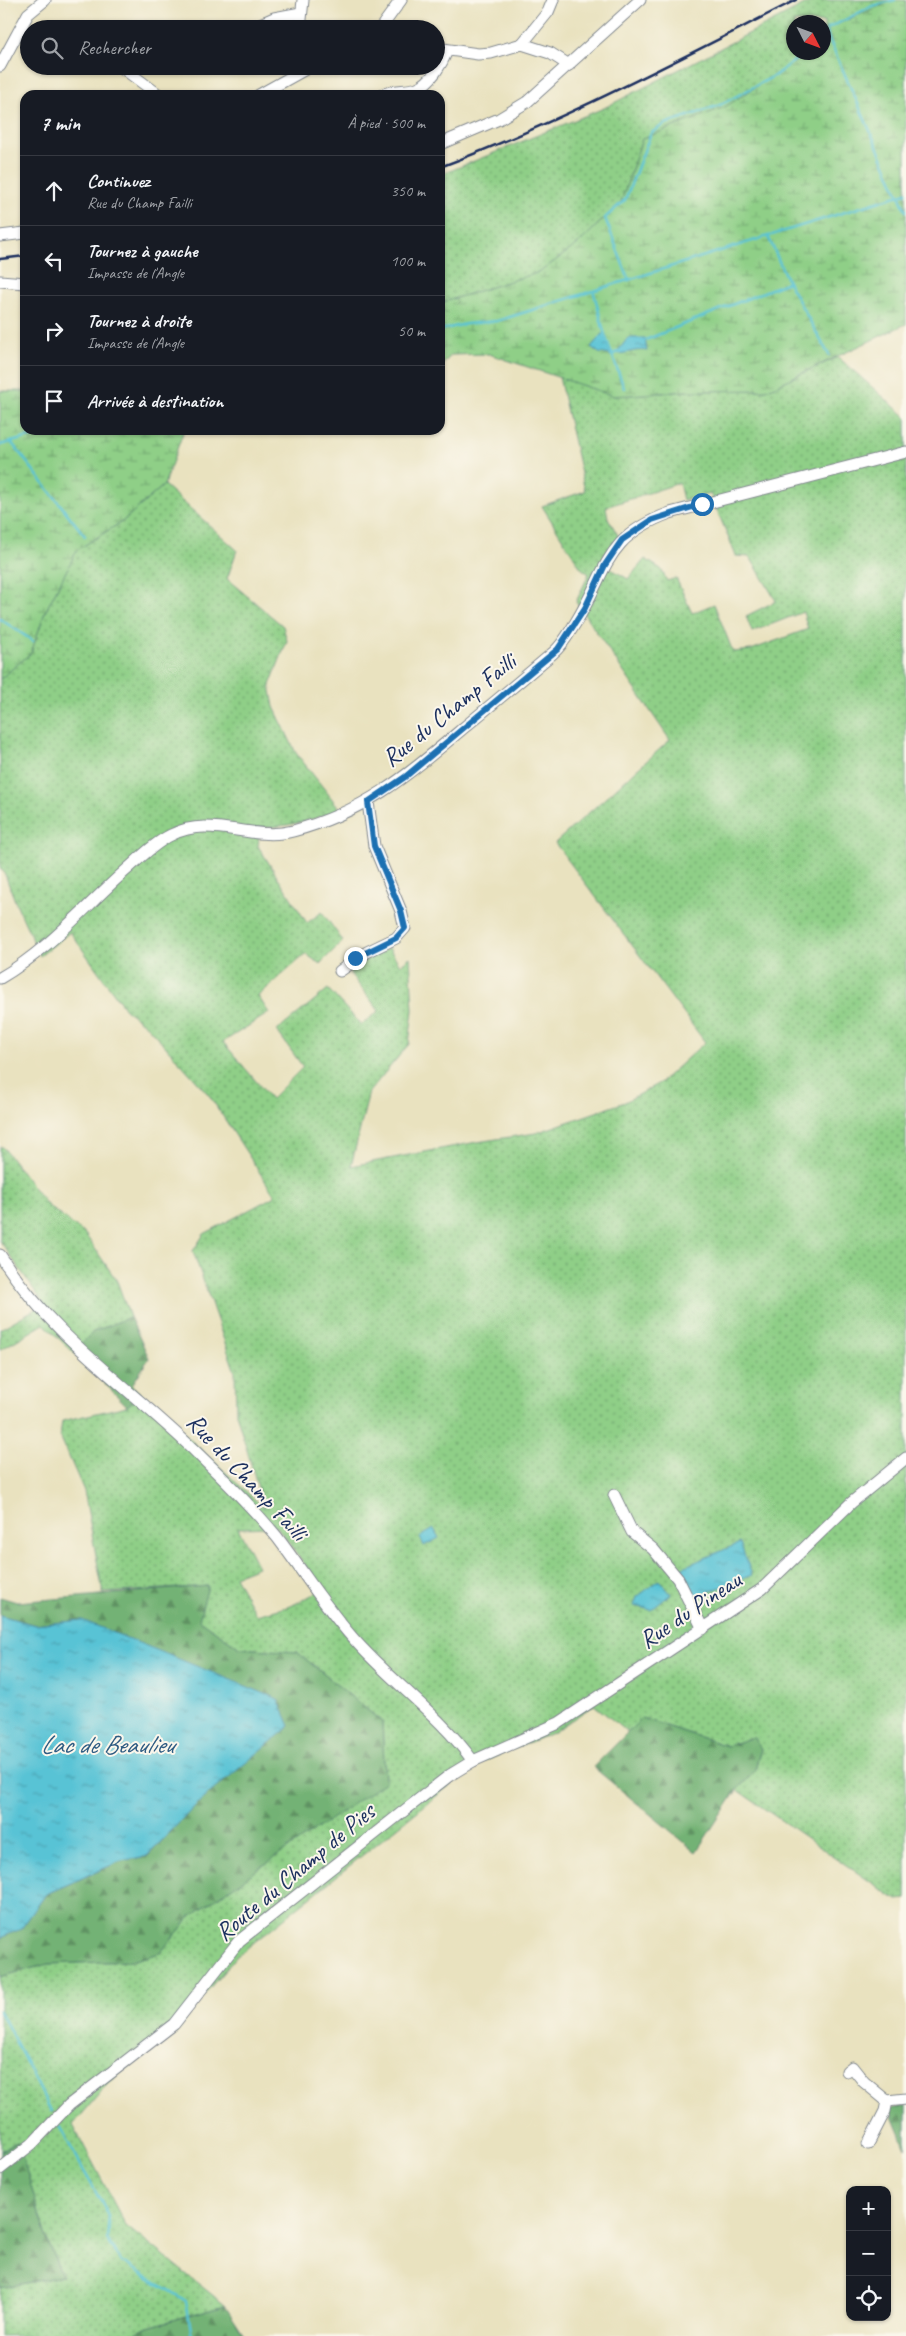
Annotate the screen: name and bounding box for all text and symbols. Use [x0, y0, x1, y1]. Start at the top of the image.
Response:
north arrow [786, 15, 831, 60]
search box [20, 20, 445, 75]
icon: search [38, 34, 66, 62]
text: Rechercher [78, 36, 151, 60]
text: 7 min [40, 110, 80, 136]
text: À pied · 500 m [347, 113, 425, 133]
text: Continuez [87, 169, 150, 193]
icon: ahead [40, 177, 68, 205]
text: 350 m [391, 181, 425, 201]
text: Rue du Champ Failli [87, 193, 192, 213]
text: Tournez à gauche [87, 239, 198, 263]
icon: left [40, 247, 68, 275]
text: 100 m [391, 251, 425, 271]
text: Impasse de l'Angle [87, 263, 184, 283]
text: Tournez à droite [87, 309, 191, 333]
icon: right [40, 317, 68, 345]
text: 50 m [398, 321, 425, 341]
text: Impasse de l'Angle [87, 333, 184, 353]
icon: arrive [40, 387, 68, 415]
text: Arrivée à destination [87, 389, 223, 413]
route start [691, 493, 714, 516]
street label: Rue du Champ Failli [375, 644, 525, 774]
route end [344, 947, 367, 970]
street label: Rue du Champ Failli [180, 1406, 317, 1550]
street label: Rue du Pineau [633, 1563, 749, 1656]
water label: Lac de Beaulieu [40, 1728, 178, 1761]
street label: Route du Champ de Pies [209, 1794, 383, 1948]
map controls [846, 2186, 891, 2321]
button: + [846, 2186, 891, 2231]
button: − [846, 2231, 891, 2276]
button: locate [846, 2276, 891, 2321]

